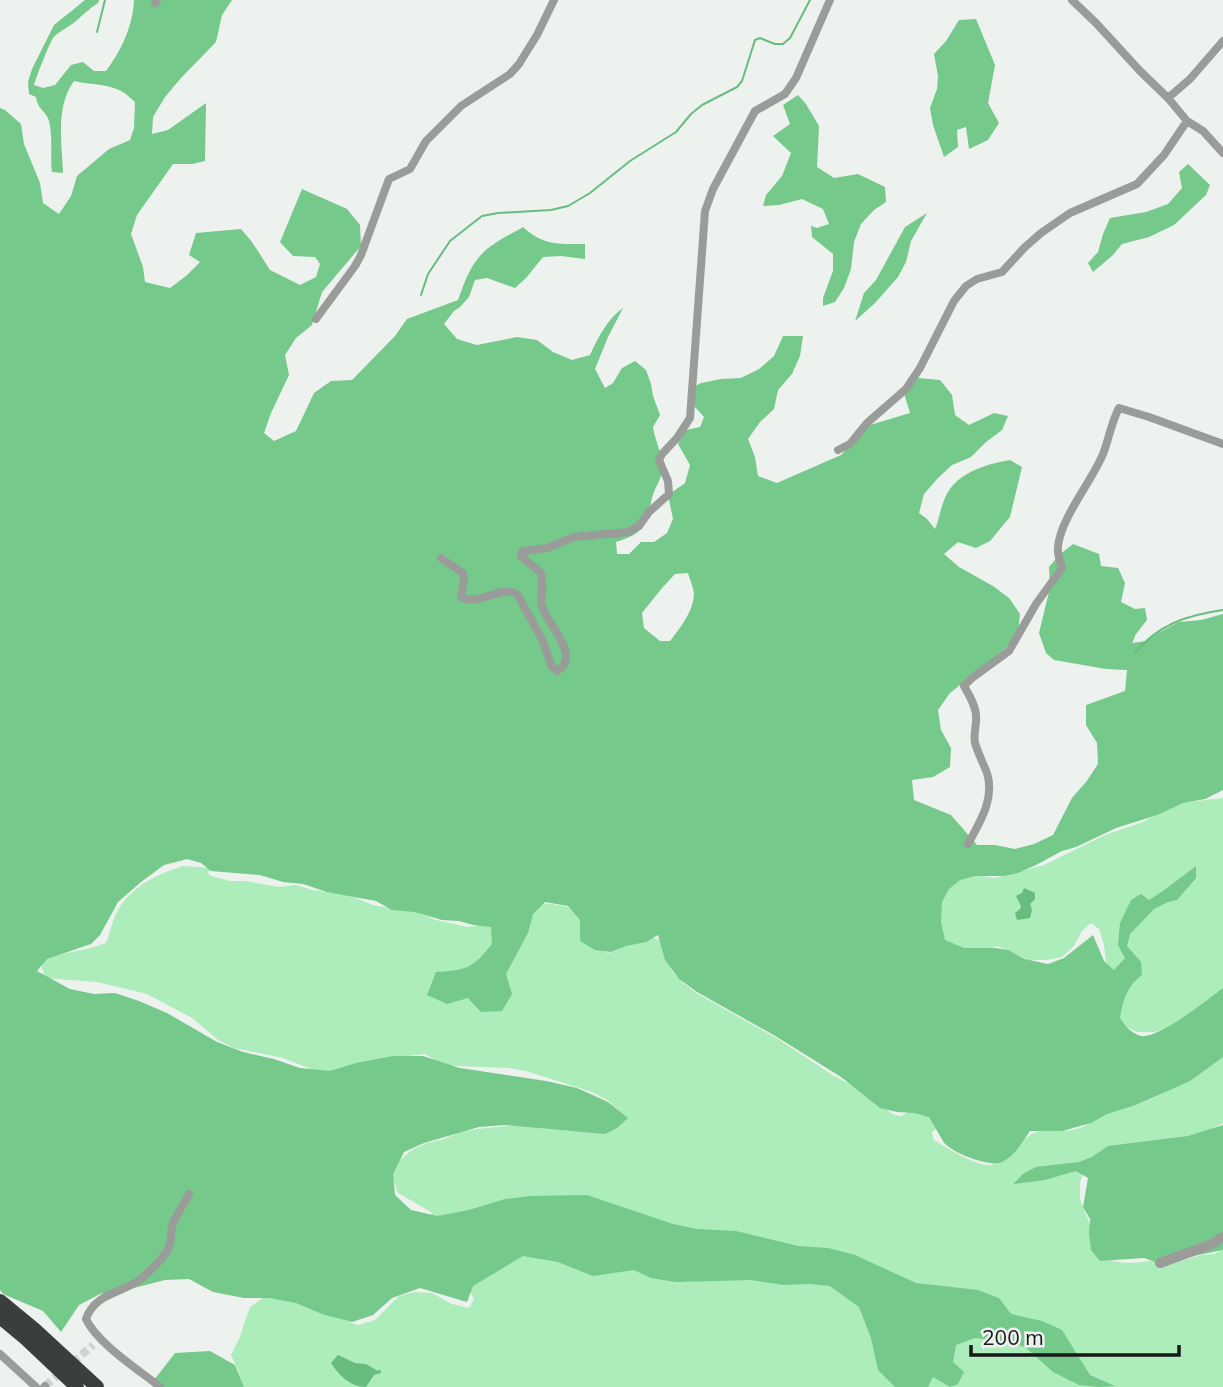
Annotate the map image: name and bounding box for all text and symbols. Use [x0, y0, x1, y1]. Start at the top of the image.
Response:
scale bar [971, 1314, 1179, 1358]
text: 200 m [982, 1324, 1044, 1350]

